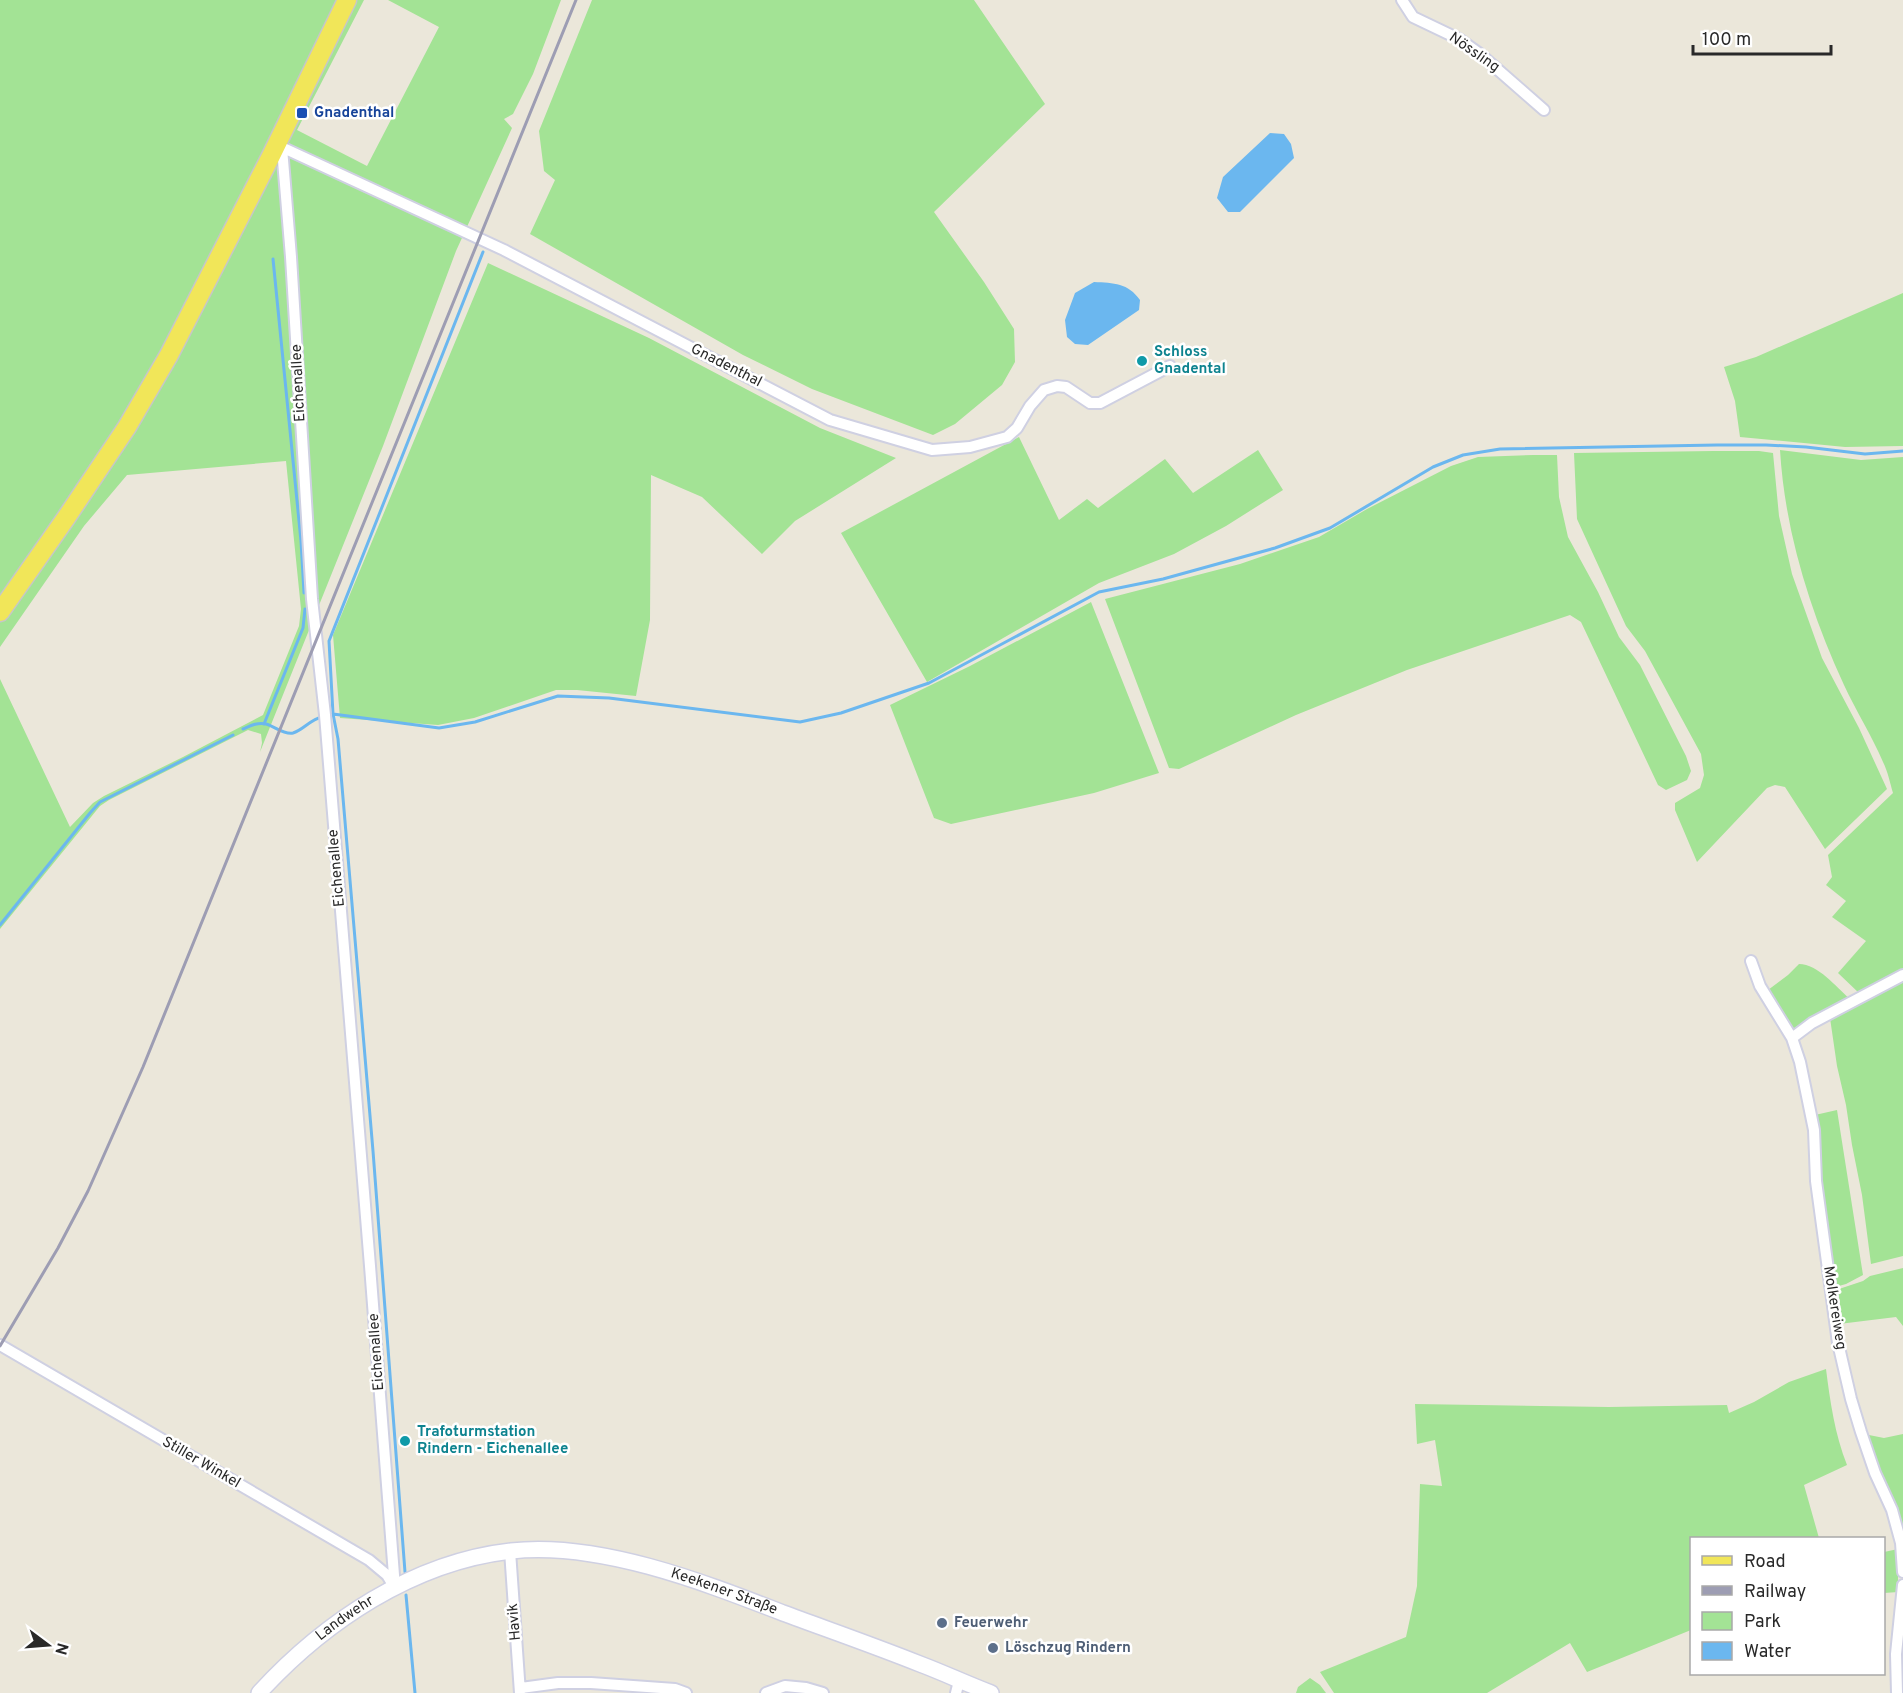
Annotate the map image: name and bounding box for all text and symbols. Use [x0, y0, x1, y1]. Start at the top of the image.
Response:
scale bar [1693, 18, 1831, 56]
street label: Nössling [1445, 29, 1503, 77]
text: 100 m [1702, 29, 1751, 52]
place label: Gnadenthal [314, 104, 394, 123]
marker: Gnadenthal [295, 106, 309, 120]
street label: Gnadenthal [687, 340, 765, 392]
place label: Schloss Gnadental [1154, 343, 1226, 379]
street label: Eichenallee [287, 344, 311, 422]
marker: Schloss Gnadental [1135, 354, 1149, 368]
street label: Eichenallee [324, 828, 350, 908]
street label: Molkereiweg [1818, 1265, 1850, 1351]
street label: Eichenallee [365, 1312, 389, 1392]
place label: Trafoturmstation Rindern - Eichenallee [417, 1423, 568, 1459]
street label: Stiller Winkel [158, 1433, 244, 1493]
marker: Trafoturmstation Rindern - Eichenallee [398, 1434, 412, 1448]
legend [1690, 1537, 1885, 1675]
text: Road [1744, 1551, 1786, 1574]
street label: Keekener Straße [668, 1564, 780, 1619]
text: Railway [1744, 1581, 1806, 1604]
street label: Landwehr [312, 1591, 377, 1645]
street label: Havik [504, 1603, 526, 1641]
text: Park [1744, 1611, 1781, 1634]
place label: Feuerwehr [954, 1614, 1029, 1633]
north arrow [18, 1615, 78, 1675]
marker: Feuerwehr [935, 1616, 949, 1630]
place label: Löschzug Rindern [1005, 1639, 1131, 1658]
text: N [49, 1640, 72, 1657]
marker: Löschzug Rindern [986, 1641, 1000, 1655]
text: Water [1744, 1641, 1791, 1664]

